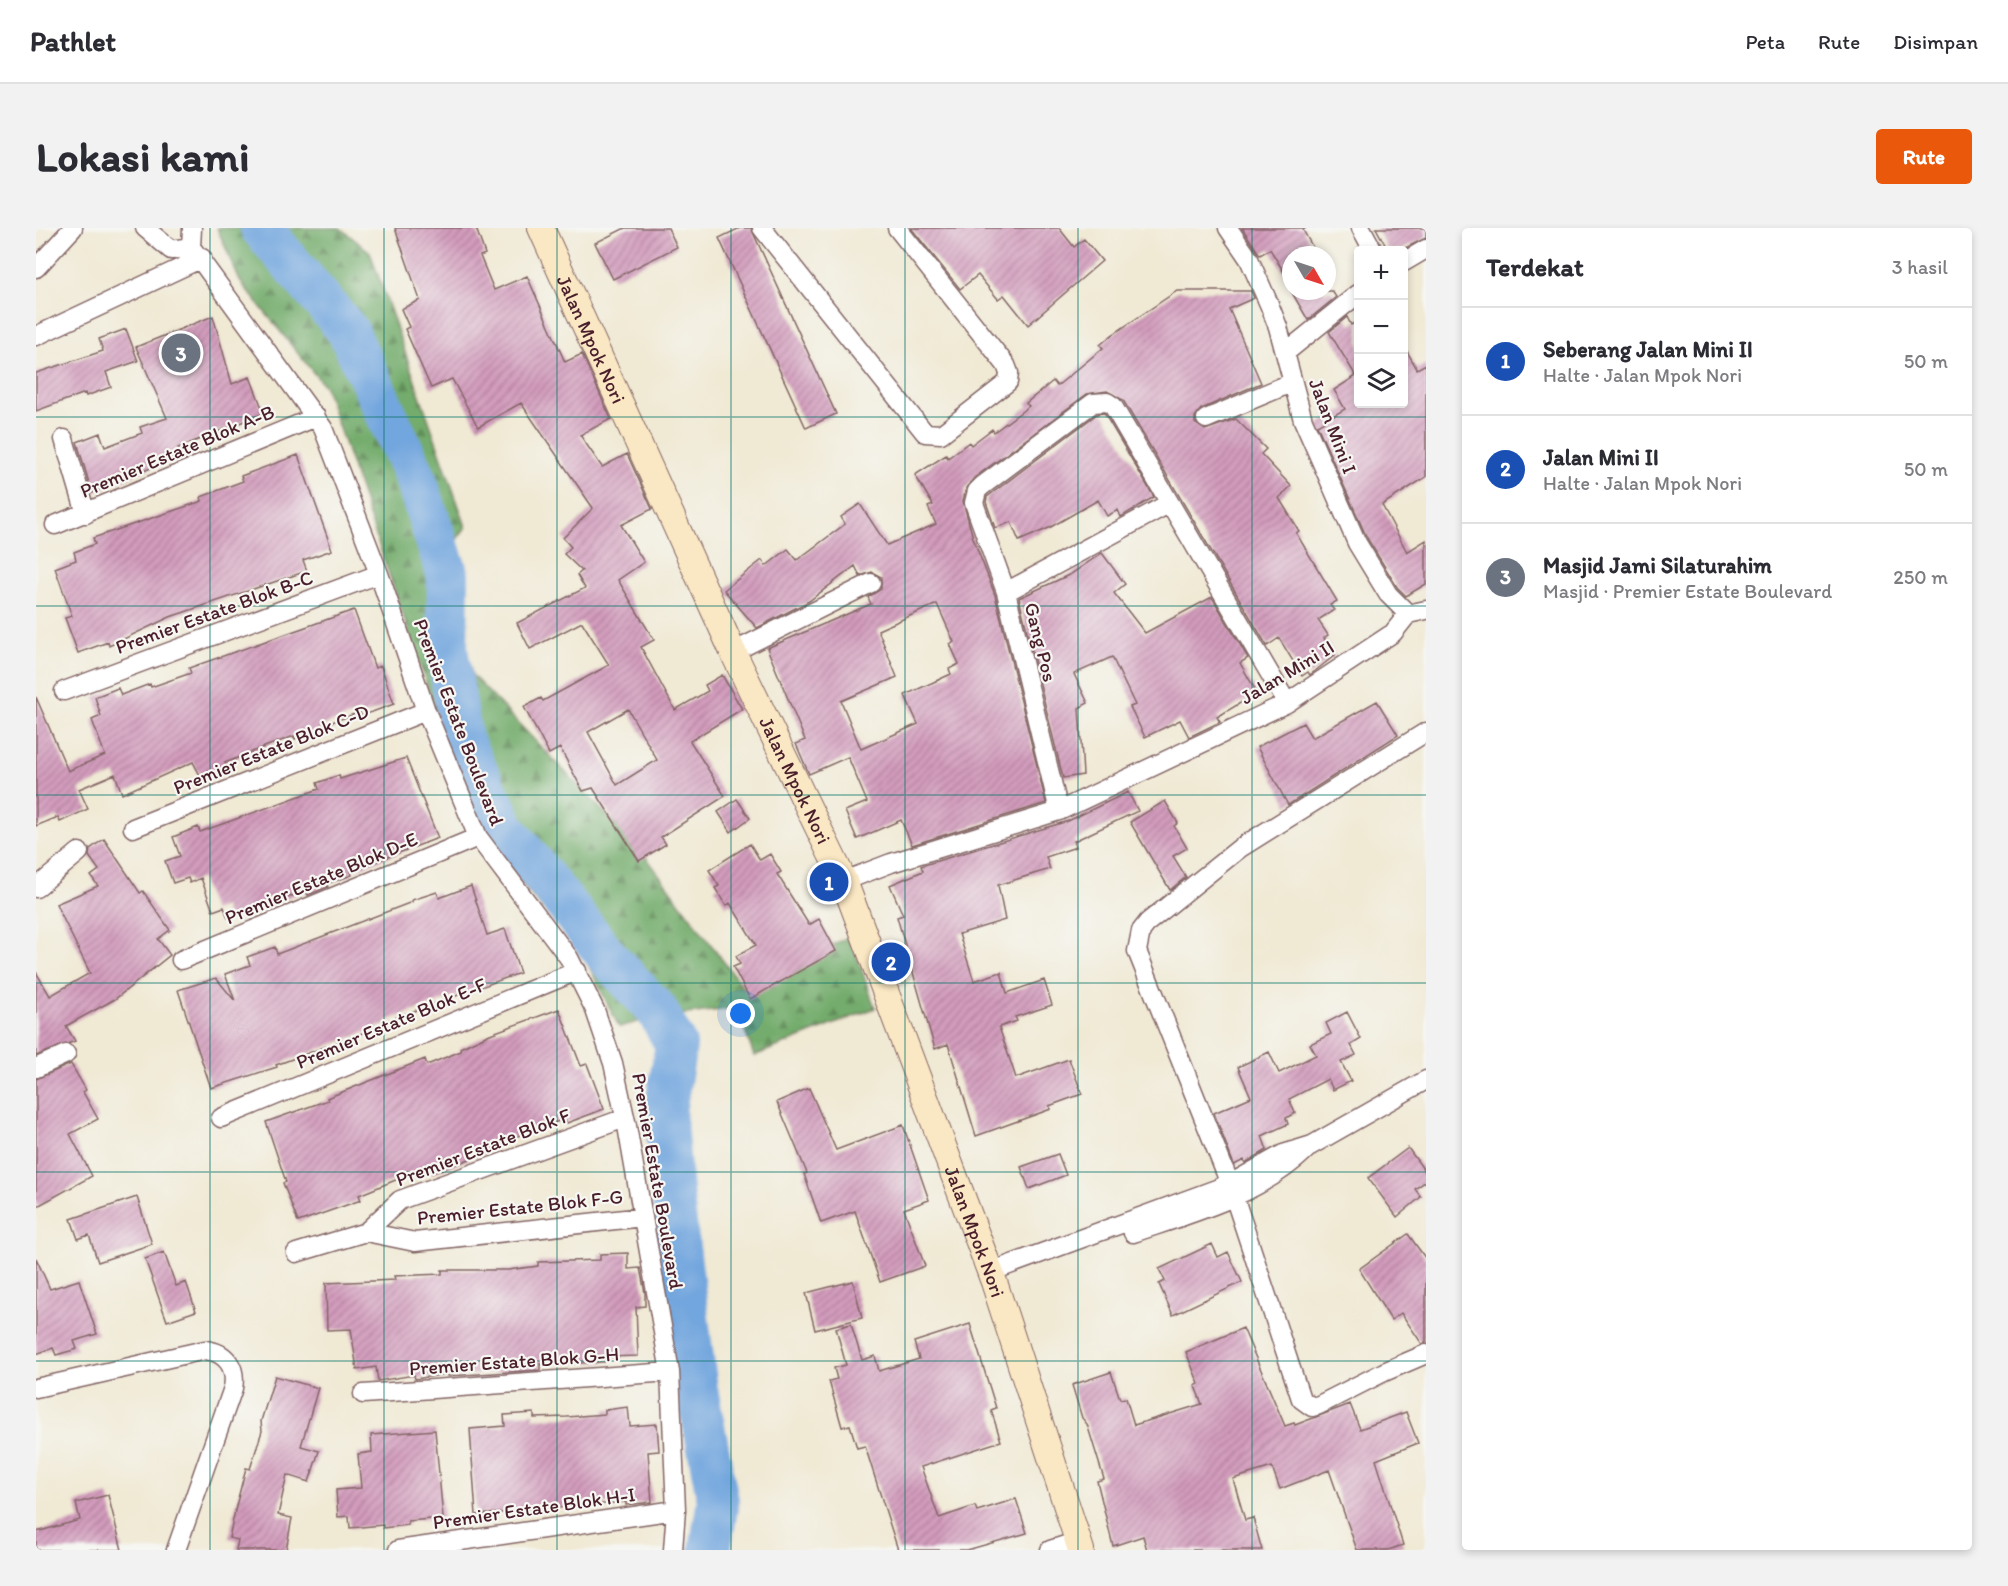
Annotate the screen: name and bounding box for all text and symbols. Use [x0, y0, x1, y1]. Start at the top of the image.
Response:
text: Pathlet [30, 24, 116, 58]
text: Peta [1745, 29, 1785, 54]
text: Rute [1818, 29, 1860, 54]
text: Disimpan [1893, 29, 1978, 54]
button: Rute [1876, 129, 1972, 184]
text: Lokasi kami [36, 131, 250, 182]
north arrow [1282, 246, 1336, 300]
map controls [1354, 246, 1408, 408]
button: + [1354, 246, 1408, 300]
text: Terdekat [1486, 251, 1584, 283]
text: 3 hasil [1892, 255, 1948, 279]
street label: Jalan Mpok Nori [552, 271, 631, 407]
button: − [1354, 300, 1408, 354]
pin: 3 [162, 330, 200, 376]
text: Seberang Jalan Mini II [1543, 336, 1753, 363]
text: 1 [1501, 349, 1510, 373]
text: 50 m [1904, 349, 1948, 373]
button: layers [1354, 354, 1408, 408]
text: Halte · Jalan Mpok Nori [1543, 363, 1742, 387]
street label: Jalan Mini I [1304, 375, 1362, 477]
street label: Premier Estate Blok A-B [76, 399, 278, 503]
text: Jalan Mini II [1543, 444, 1659, 471]
text: 2 [1500, 457, 1511, 481]
text: 50 m [1904, 457, 1948, 481]
text: Halte · Jalan Mpok Nori [1543, 471, 1742, 495]
text: Masjid Jami Silaturahim [1543, 552, 1772, 579]
street label: Premier Estate Blok B-C [112, 565, 316, 659]
text: 3 [1500, 565, 1511, 589]
text: 250 m [1893, 565, 1948, 589]
text: Masjid · Premier Estate Boulevard [1543, 579, 1832, 603]
street label: Gang Pos [1020, 600, 1062, 684]
street label: Premier Estate Boulevard [408, 615, 510, 829]
street label: Jalan Mini II [1236, 635, 1338, 709]
street label: Premier Estate Blok C-D [170, 699, 372, 799]
street label: Jalan Mpok Nori [754, 713, 836, 848]
street label: Premier Estate Blok D-E [221, 827, 421, 929]
pin: 1 [810, 860, 848, 904]
pin: 2 [872, 940, 910, 984]
street label: Premier Estate Blok E-F [292, 972, 490, 1074]
your location [726, 999, 755, 1028]
street label: Premier Estate Boulevard [627, 1071, 689, 1291]
street label: Premier Estate Blok F [392, 1102, 574, 1191]
street label: Jalan Mpok Nori [940, 1162, 1010, 1300]
street label: Premier Estate Blok F-G [416, 1184, 624, 1230]
street label: Premier Estate Blok G-H [408, 1342, 620, 1380]
street label: Premier Estate Blok H-I [431, 1482, 637, 1534]

